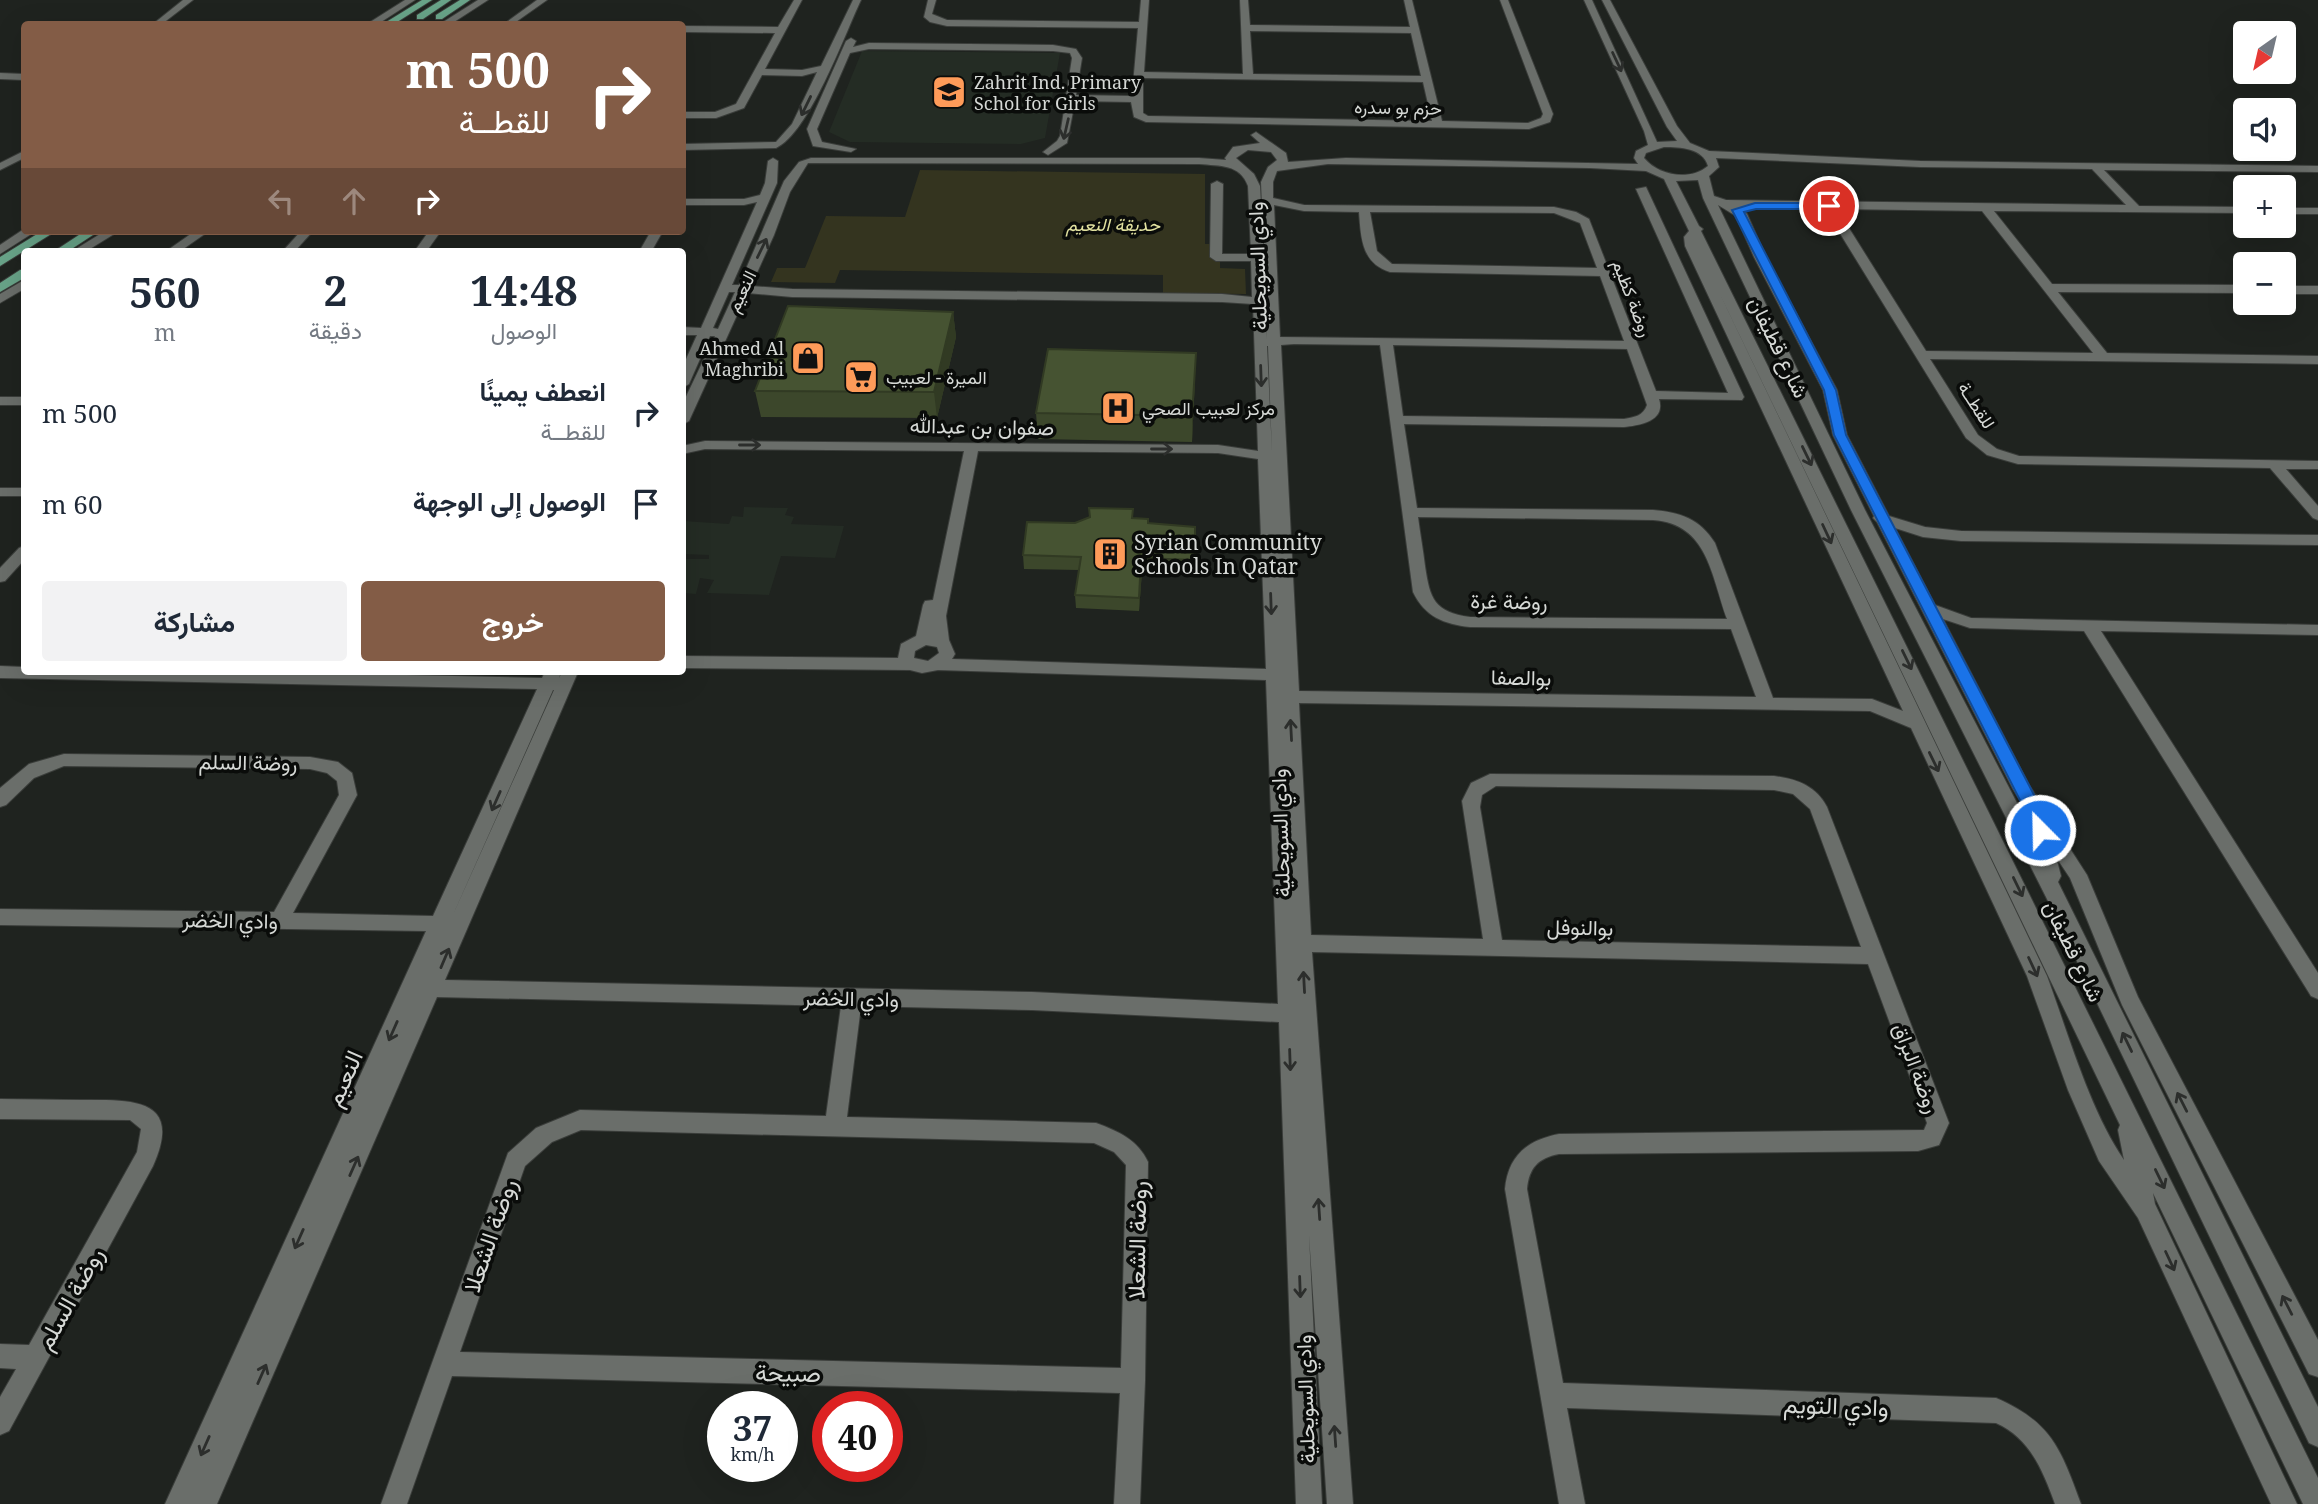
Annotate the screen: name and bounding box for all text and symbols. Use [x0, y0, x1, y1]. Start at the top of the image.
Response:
north arrow [2233, 21, 2296, 84]
map controls [2233, 21, 2296, 315]
text: 500 m [406, 36, 550, 102]
icon: right [574, 49, 665, 140]
one-way arrow [1610, 51, 1624, 72]
place label: Zahrit Ind. Primary Schol for Girls [974, 70, 1142, 115]
school or university icon: Zahrit Ind. Primary Schol for Girls [930, 73, 968, 111]
street label: حزم بو سدره [1354, 94, 1442, 121]
one-way arrow [799, 95, 812, 116]
button: sound [2233, 98, 2296, 161]
text: للقطــة [459, 99, 550, 142]
one-way arrow [1058, 117, 1072, 140]
button: + [2233, 175, 2296, 238]
pin [1799, 176, 1859, 236]
icon: left [262, 182, 300, 220]
icon: ahead [335, 182, 373, 220]
icon: right [408, 182, 446, 220]
icon: arrive [1810, 187, 1848, 225]
street label: وادي السويحلية [1241, 201, 1277, 331]
park label: حديقة النعيم [1065, 212, 1161, 237]
one-way arrow [756, 238, 770, 259]
button: − [2233, 252, 2296, 315]
street label: روضة كظيم [1606, 256, 1659, 340]
text: 2 [323, 261, 347, 318]
text: 14:48 [470, 261, 578, 318]
text: 560 [129, 263, 200, 320]
street label: النعيم [721, 266, 762, 316]
street label: شارع قطيفان [1742, 292, 1816, 403]
text: دقيقة [309, 314, 362, 346]
text: الوصول [491, 314, 557, 346]
text: m [154, 316, 176, 348]
place label: Ahmed Al Maghribi [699, 336, 784, 381]
shop icon: Ahmed Al Maghribi [789, 339, 827, 377]
supermarket icon: الميرة - لعبيب [842, 358, 880, 396]
place label: الميرة - لعبيب [886, 365, 987, 389]
one-way arrow [1255, 365, 1268, 388]
text: انعطف يمينًا [479, 373, 606, 409]
street label: للقطــة [1953, 377, 2001, 433]
hospital icon: مركز لعبيب الصحي [1099, 389, 1137, 427]
icon: right [627, 394, 665, 432]
text: 500 m [42, 395, 117, 431]
place label: مركز لعبيب الصحي [1142, 396, 1275, 424]
street label: صفوان بن عبدالله [910, 411, 1054, 441]
text: للقطــة [540, 415, 606, 447]
one-way arrow [738, 438, 761, 452]
one-way arrow [1151, 442, 1174, 456]
one-way arrow [1801, 445, 1815, 466]
text: الوصول إلى الوجهة [413, 483, 606, 519]
icon: arrive [627, 485, 665, 523]
text: 60 m [42, 486, 102, 522]
one-way arrow [1821, 523, 1834, 544]
place label: Syrian Community Schools In Qatar [1134, 528, 1322, 580]
building icon: Syrian Community Schools In Qatar [1091, 535, 1129, 573]
button: مشاركة [42, 581, 347, 661]
button: خروج [361, 581, 665, 661]
street label: روضة غرة [1470, 586, 1548, 616]
one-way arrow [1265, 592, 1278, 614]
one-way arrow [1901, 649, 1914, 670]
street label: بوالصفا [1491, 662, 1551, 692]
one-way arrow [1285, 719, 1298, 742]
street label: روضة السلم [198, 747, 298, 778]
one-way arrow [1928, 751, 1941, 772]
street label: وادي السويحلية [1264, 768, 1300, 898]
one-way arrow [489, 790, 502, 812]
position arrow [2003, 793, 2077, 867]
one-way arrow [2011, 876, 2025, 897]
street label: شارع قطيفان [2037, 896, 2111, 1007]
street label: وادي الخضر [181, 905, 278, 939]
street label: بوالنوفل [1546, 912, 1614, 942]
one-way arrow [439, 948, 452, 969]
one-way arrow [2026, 956, 2040, 977]
one-way arrow [1297, 971, 1310, 994]
street label: وادي الخضر [802, 983, 899, 1017]
street label: روضة البراق [1887, 1019, 1947, 1117]
one-way arrow [386, 1020, 399, 1042]
one-way arrow [2119, 1032, 2133, 1053]
street label: النعيم [316, 1045, 371, 1112]
one-way arrow [1284, 1048, 1297, 1071]
one-way arrow [2175, 1093, 2189, 1113]
one-way arrow [348, 1156, 361, 1177]
one-way arrow [2154, 1168, 2167, 1189]
street label: روضة الشعلا [454, 1174, 524, 1296]
street label: روضة الشعلا [1118, 1181, 1154, 1299]
one-way arrow [1312, 1198, 1325, 1221]
one-way arrow [292, 1227, 305, 1249]
street label: روضة السلم [27, 1241, 112, 1356]
one-way arrow [2164, 1249, 2177, 1271]
one-way arrow [1293, 1276, 1306, 1299]
one-way arrow [2279, 1295, 2293, 1315]
street label: وادي السويحلية [1289, 1334, 1325, 1464]
street label: صبيحة [755, 1355, 821, 1389]
one-way arrow [256, 1364, 269, 1386]
street label: وادي التويم [1783, 1387, 1889, 1427]
speed limit sign: 40 [812, 1391, 903, 1482]
text: 37 [733, 1404, 772, 1451]
one-way arrow [1328, 1425, 1341, 1448]
one-way arrow [197, 1435, 211, 1456]
text: km/h [730, 1442, 775, 1466]

